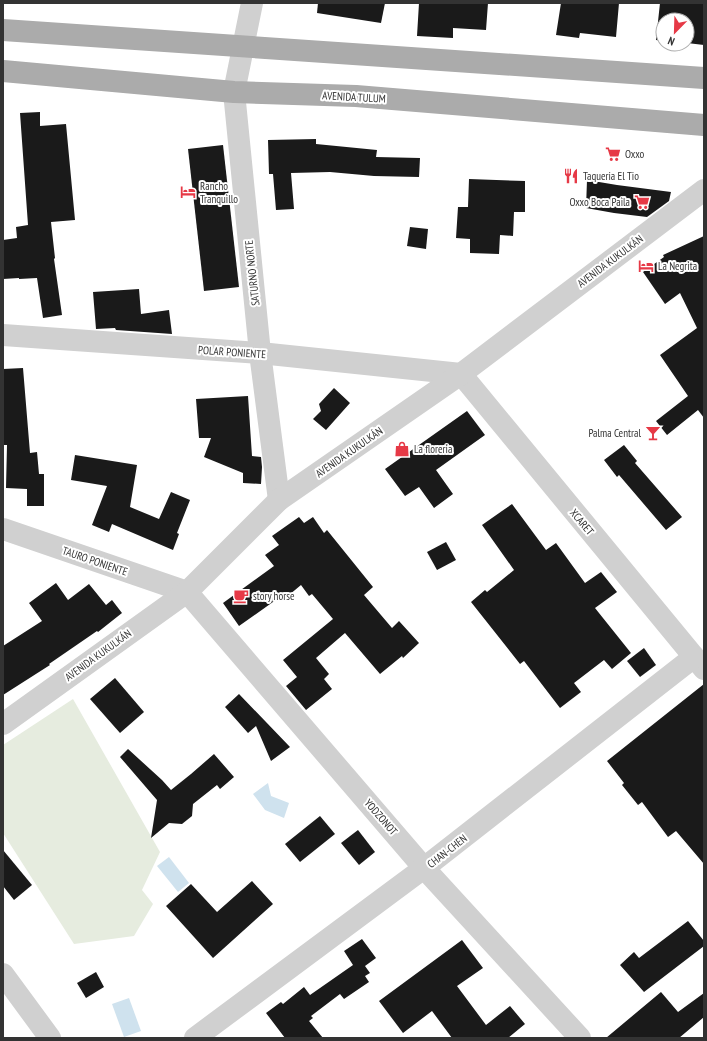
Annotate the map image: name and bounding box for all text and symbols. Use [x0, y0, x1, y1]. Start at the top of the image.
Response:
north arrow [655, 12, 695, 52]
text: N [666, 34, 677, 49]
street label: AVENIDA TULUM [322, 88, 386, 106]
supermarket icon: Oxxo [604, 145, 622, 163]
place label: Oxxo [625, 147, 644, 161]
restaurant icon: Taqueria El Tio [562, 167, 580, 185]
place label: Taqueria El Tio [583, 169, 639, 183]
place label: Rancho Tranquillo [200, 179, 238, 206]
hotel icon: Rancho Tranquillo [179, 183, 197, 201]
supermarket icon: Oxxo Boca Paila [633, 193, 651, 211]
place label: Oxxo Boca Paila [569, 195, 630, 209]
street label: AVENIDA KUKULKÁN [574, 232, 646, 290]
street label: SATURNO NORTE [242, 239, 262, 306]
hotel icon: La Negrita [637, 257, 655, 275]
place label: La Negrita [658, 259, 697, 273]
street label: POLAR PONIENTE [198, 343, 267, 361]
street label: AVENIDA KUKULKÁN [313, 424, 385, 480]
bar icon: Palma Central [644, 424, 662, 442]
place label: Palma Central [588, 426, 641, 440]
shop icon: La floreria [393, 440, 411, 458]
place label: La floreria [414, 442, 452, 456]
street label: XCARET [567, 506, 597, 538]
street label: TAURO PONIENTE [60, 543, 130, 579]
cafe icon: story horse [232, 587, 250, 605]
place label: story horse [253, 589, 295, 603]
street label: AVENIDA KUKULKÁN [62, 626, 134, 684]
street label: YODZONOT [361, 796, 401, 838]
street label: CHAN-CHEN [424, 831, 470, 871]

